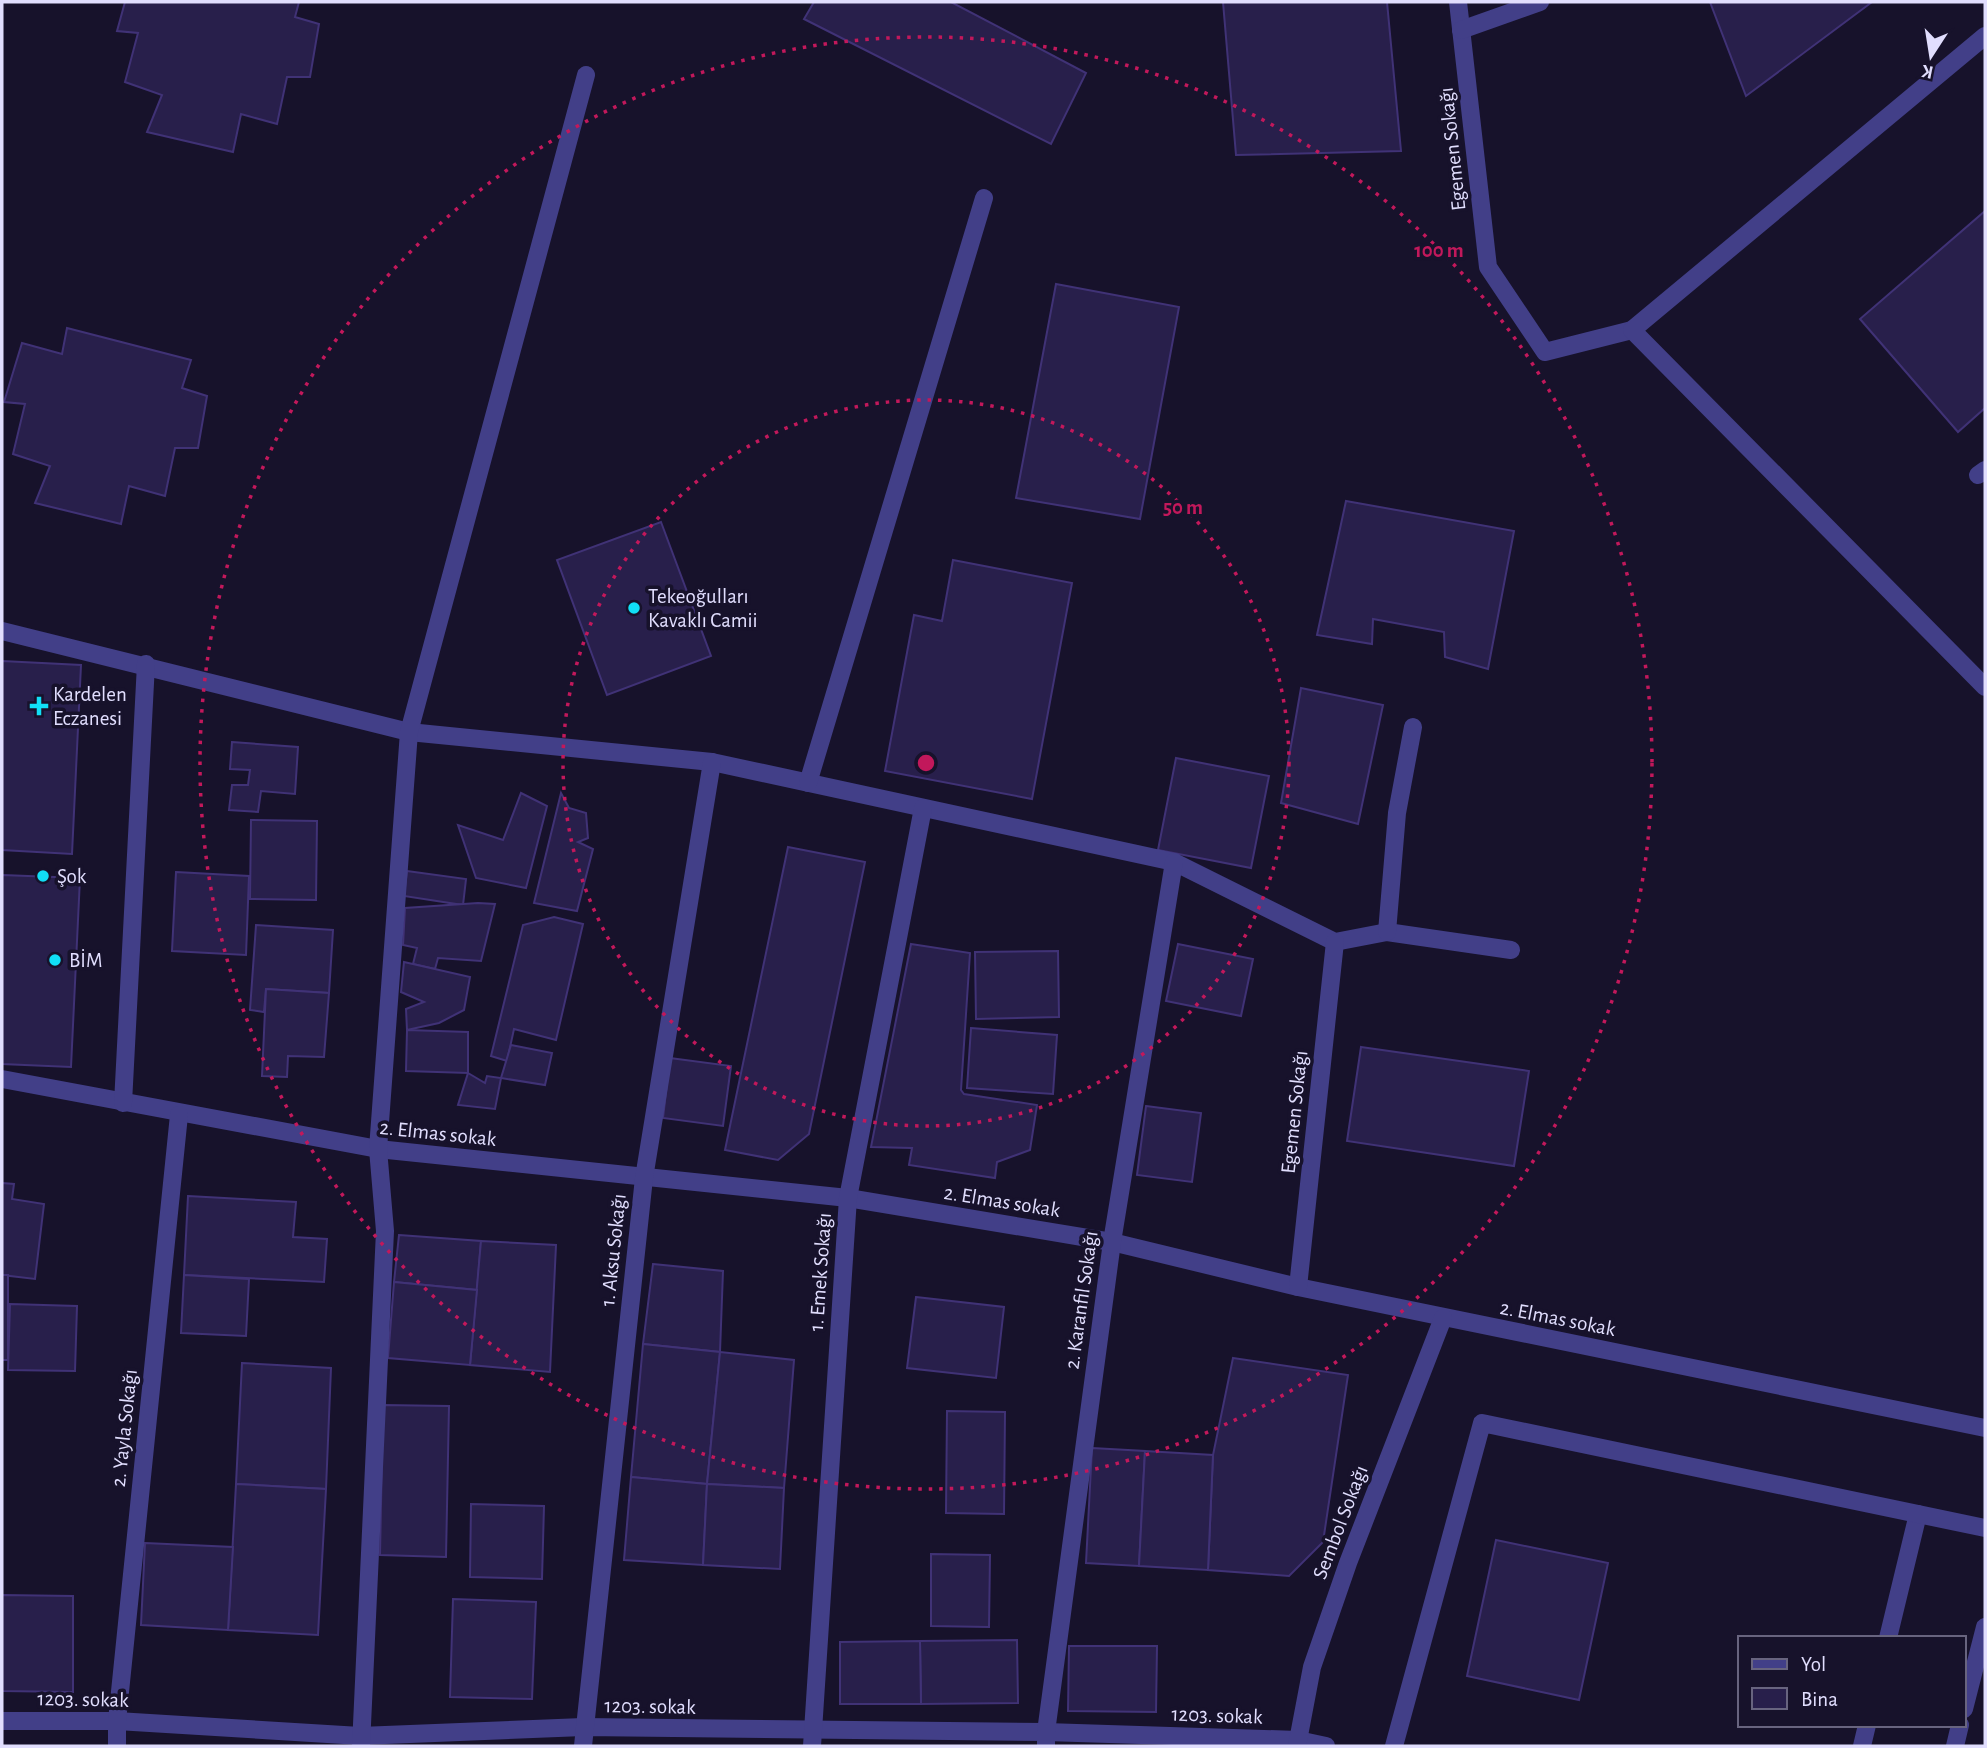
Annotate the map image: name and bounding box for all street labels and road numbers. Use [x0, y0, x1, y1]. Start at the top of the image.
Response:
street label: Egemen Sokağı [1436, 86, 1469, 212]
street label: Egemen Sokağı [1278, 1049, 1311, 1175]
street label: 2. Elmas sokak [378, 1117, 498, 1150]
street label: 2. Elmas sokak [942, 1182, 1062, 1221]
street label: 1. Aksu Sokağı [597, 1193, 630, 1307]
street label: 1. Emek Sokağı [806, 1212, 835, 1332]
street label: 2. Karanfil Sokağı [1061, 1229, 1102, 1371]
street label: 2. Elmas sokak [1498, 1297, 1618, 1340]
street label: 2. Yayla Sokağı [108, 1368, 141, 1488]
street label: Sembol Sokağı [1309, 1463, 1372, 1582]
street label: 1203. sokak [37, 1688, 129, 1711]
street label: 1203. sokak [604, 1695, 696, 1718]
street label: 1203. sokak [1171, 1703, 1263, 1728]

